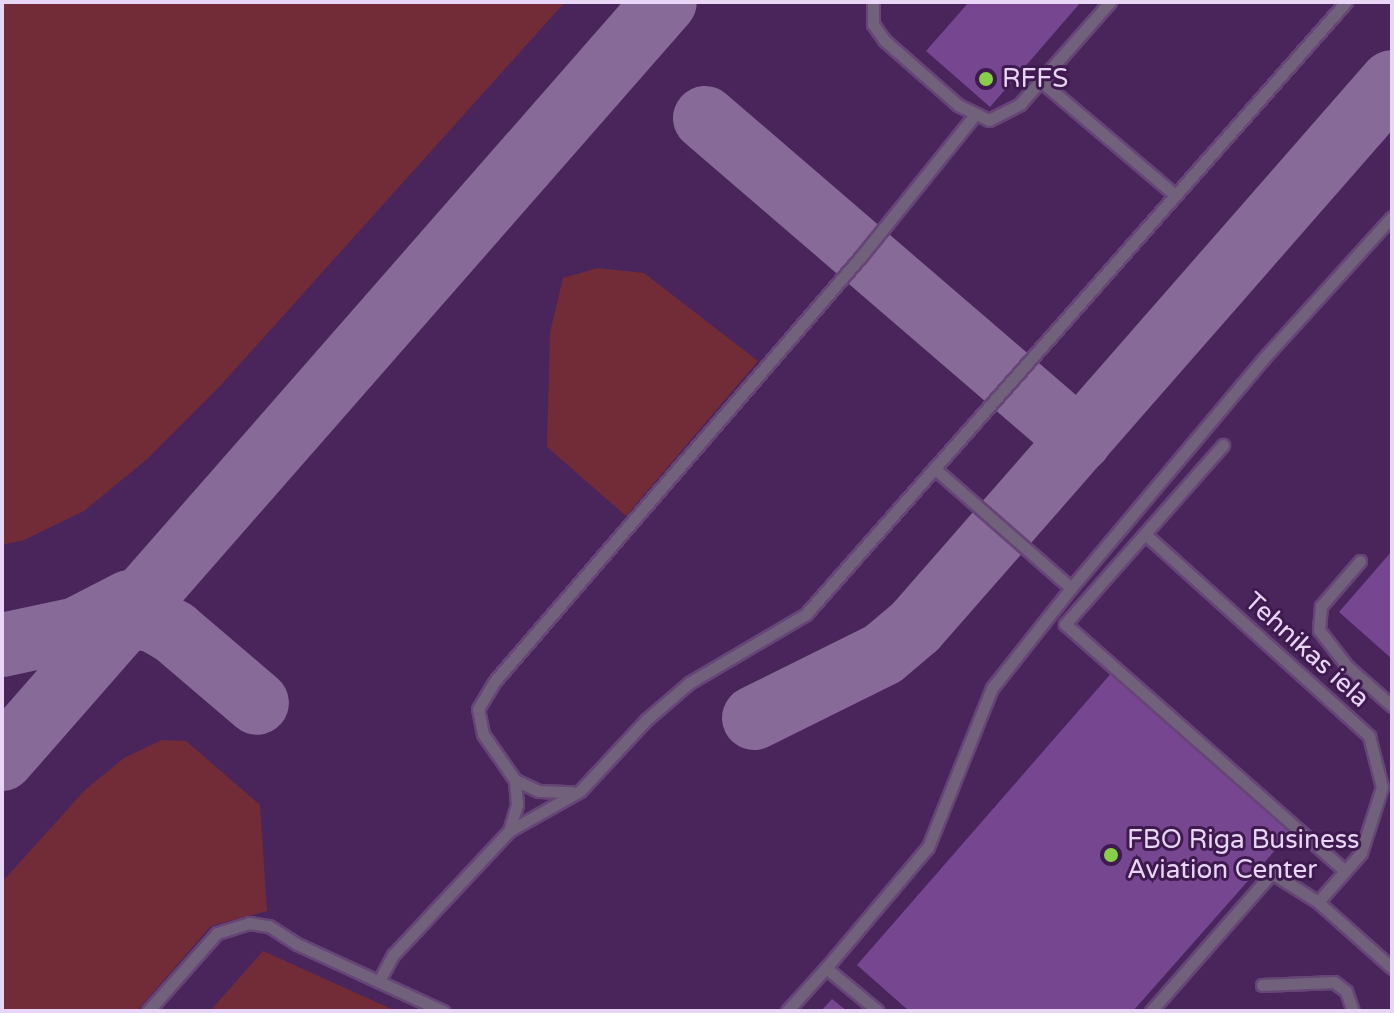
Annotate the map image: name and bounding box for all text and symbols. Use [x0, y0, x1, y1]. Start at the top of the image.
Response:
place label: RFFS [1002, 63, 1068, 95]
marker: RFFS [977, 70, 995, 88]
street label: Tehnikas iela [1238, 586, 1376, 714]
place label: FBO Riga Business Aviation Center [1127, 824, 1360, 886]
marker: FBO Riga Business Aviation Center [1102, 846, 1120, 864]

